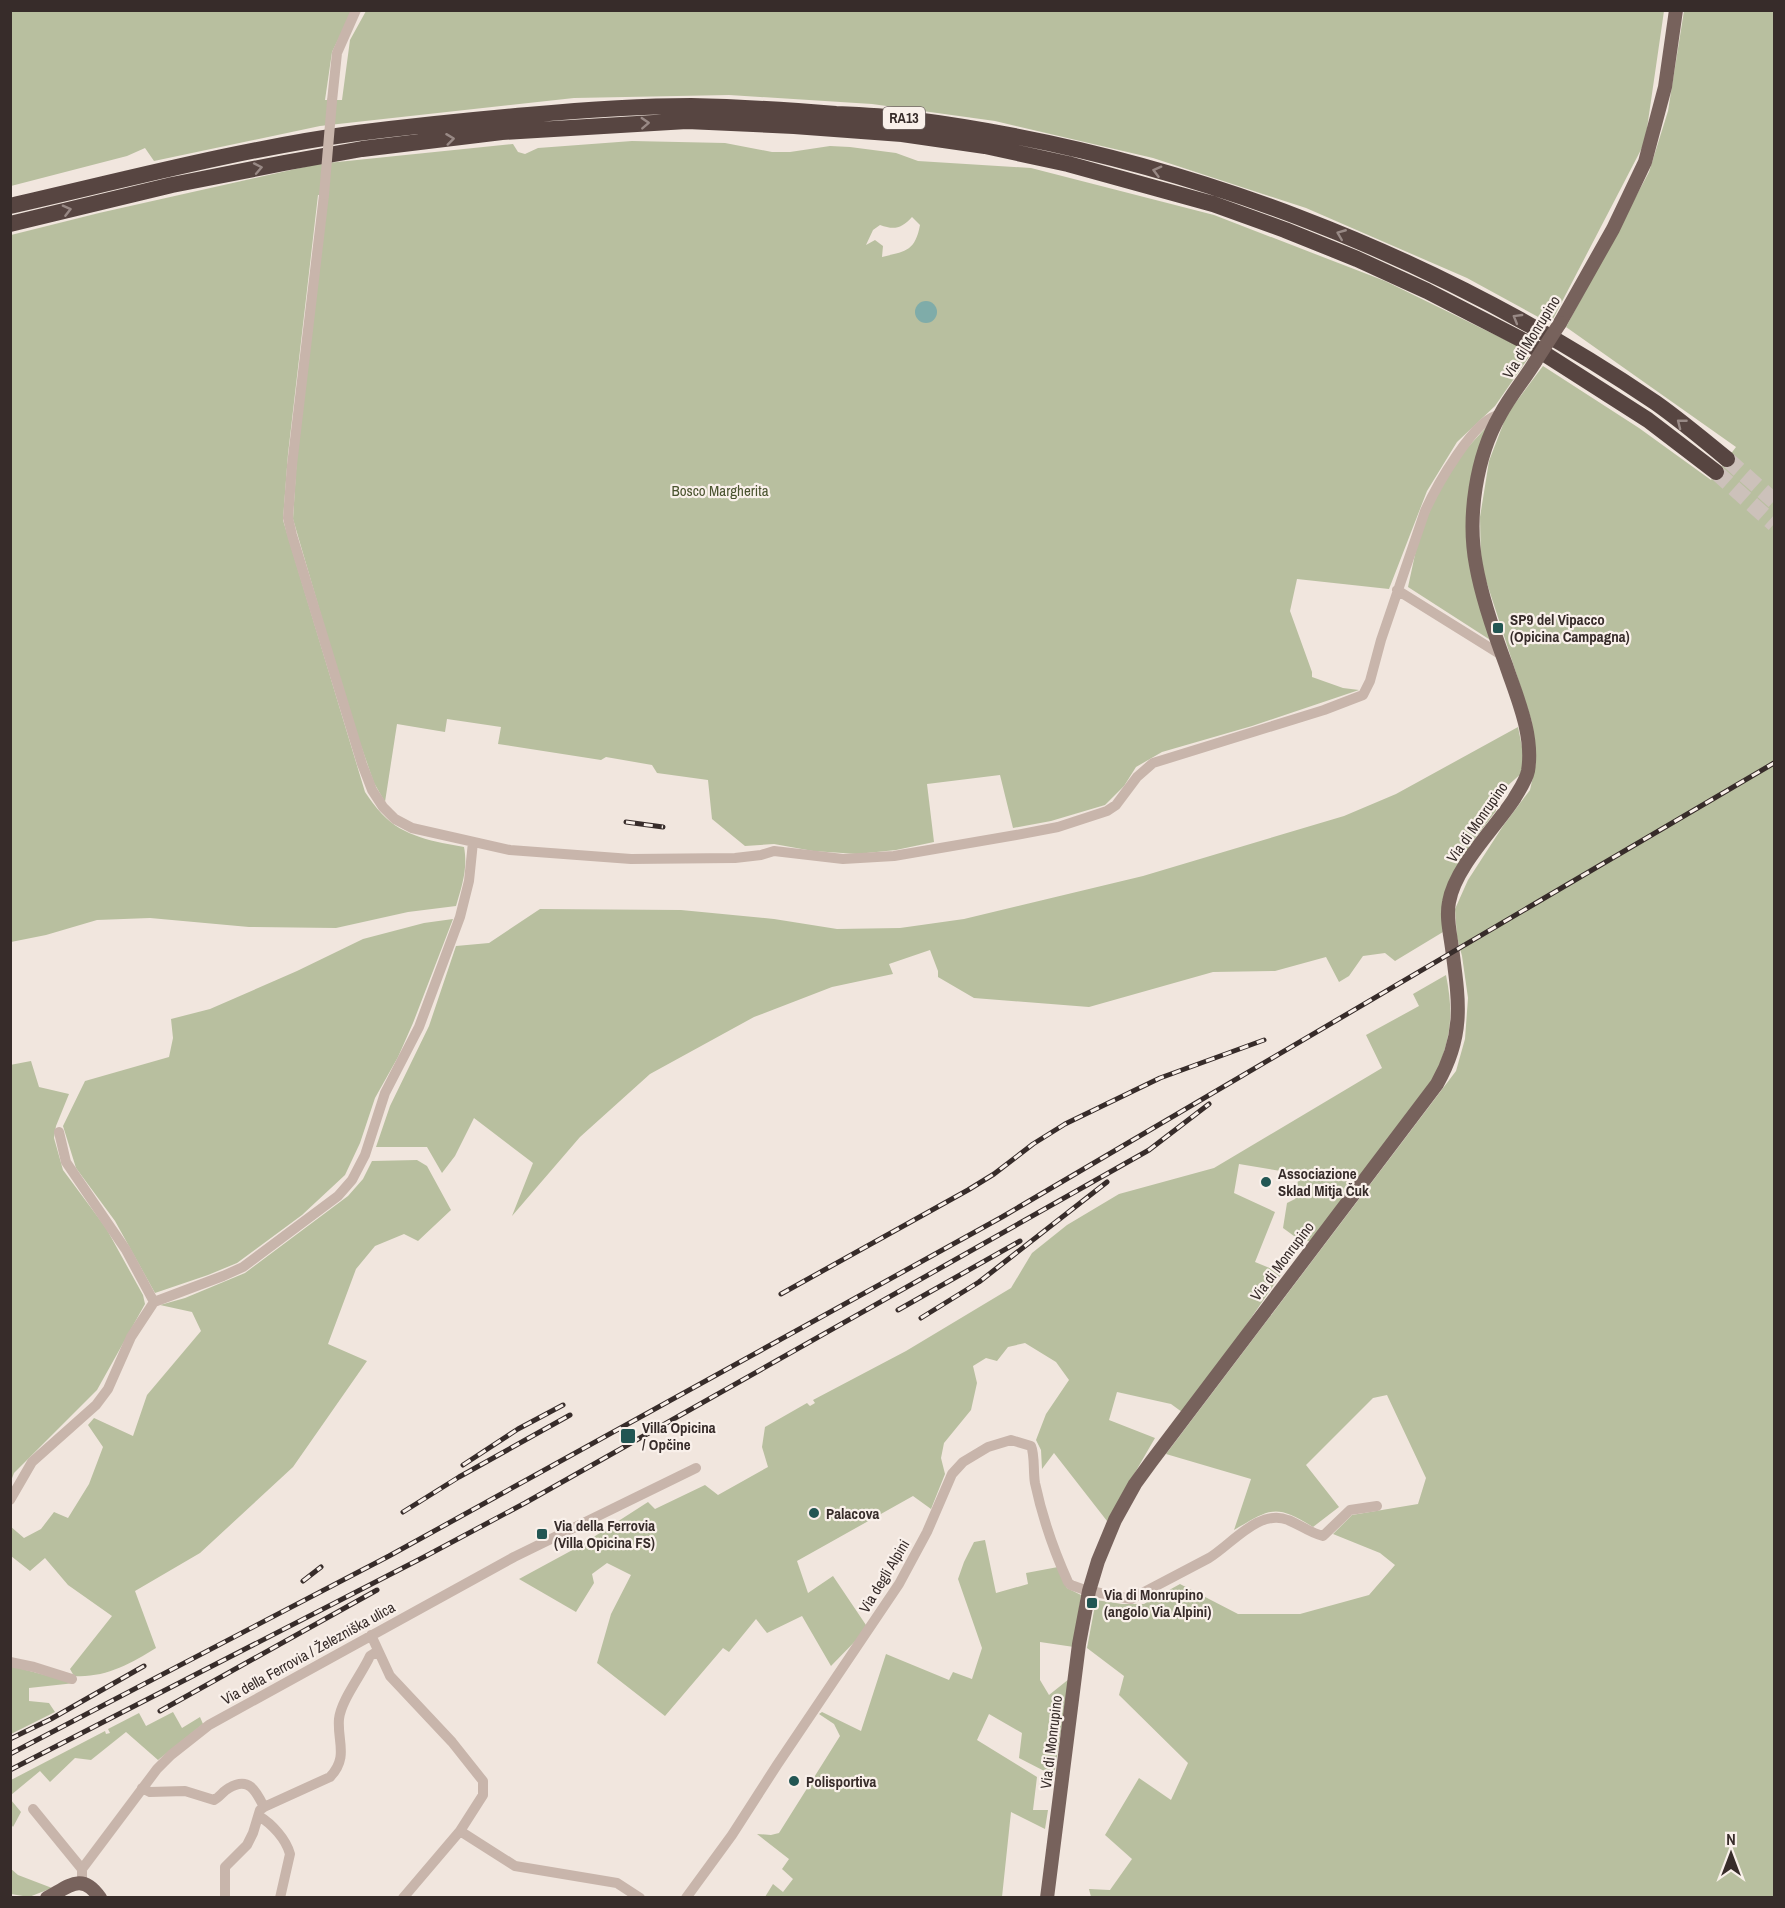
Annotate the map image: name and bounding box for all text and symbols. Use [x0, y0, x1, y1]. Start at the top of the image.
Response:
road number: RA13 [883, 107, 925, 129]
one-way arrow [640, 117, 649, 130]
one-way arrow [446, 133, 455, 145]
one-way arrow [252, 162, 262, 175]
one-way arrow [1152, 166, 1162, 178]
one-way arrow [62, 204, 72, 217]
one-way arrow [1336, 229, 1347, 241]
street label: Via di Monrupino [1497, 291, 1565, 382]
one-way arrow [1513, 314, 1523, 326]
one-way arrow [1677, 419, 1688, 430]
park label: Bosco Margherita [671, 480, 769, 501]
place label: SP9 del Vipacco (Opicina Campagna) [1510, 609, 1630, 647]
marker: SP9 del Vipacco (Opicina Campagna) [1491, 621, 1505, 635]
street label: Via di Monrupino [1441, 777, 1513, 867]
place label: Associazione Sklad Mitja Čuk [1278, 1163, 1369, 1201]
marker: Associazione Sklad Mitja Čuk [1259, 1175, 1273, 1189]
street label: Via di Monrupino [1245, 1217, 1319, 1305]
place label: Villa Opicina / Opčine [642, 1417, 716, 1455]
marker: Villa Opicina / Opčine [619, 1427, 637, 1445]
place label: Palacova [826, 1503, 880, 1524]
marker: Palacova [807, 1506, 821, 1520]
place label: Via della Ferrovia (Villa Opicina FS) [554, 1515, 655, 1553]
marker: Via della Ferrovia (Villa Opicina FS) [535, 1527, 549, 1541]
street label: Via degli Alpini [854, 1535, 914, 1617]
place label: Via di Monrupino (angolo Via Alpini) [1104, 1584, 1211, 1622]
street label: Via della Ferrovia / Železniška ulica [217, 1596, 399, 1710]
marker: Via di Monrupino (angolo Via Alpini) [1085, 1596, 1099, 1610]
street label: Via di Monrupino [1035, 1694, 1067, 1790]
place label: Polisportiva [806, 1771, 877, 1792]
marker: Polisportiva [787, 1774, 801, 1788]
north arrow [1701, 1824, 1761, 1884]
text: N [1726, 1828, 1736, 1850]

